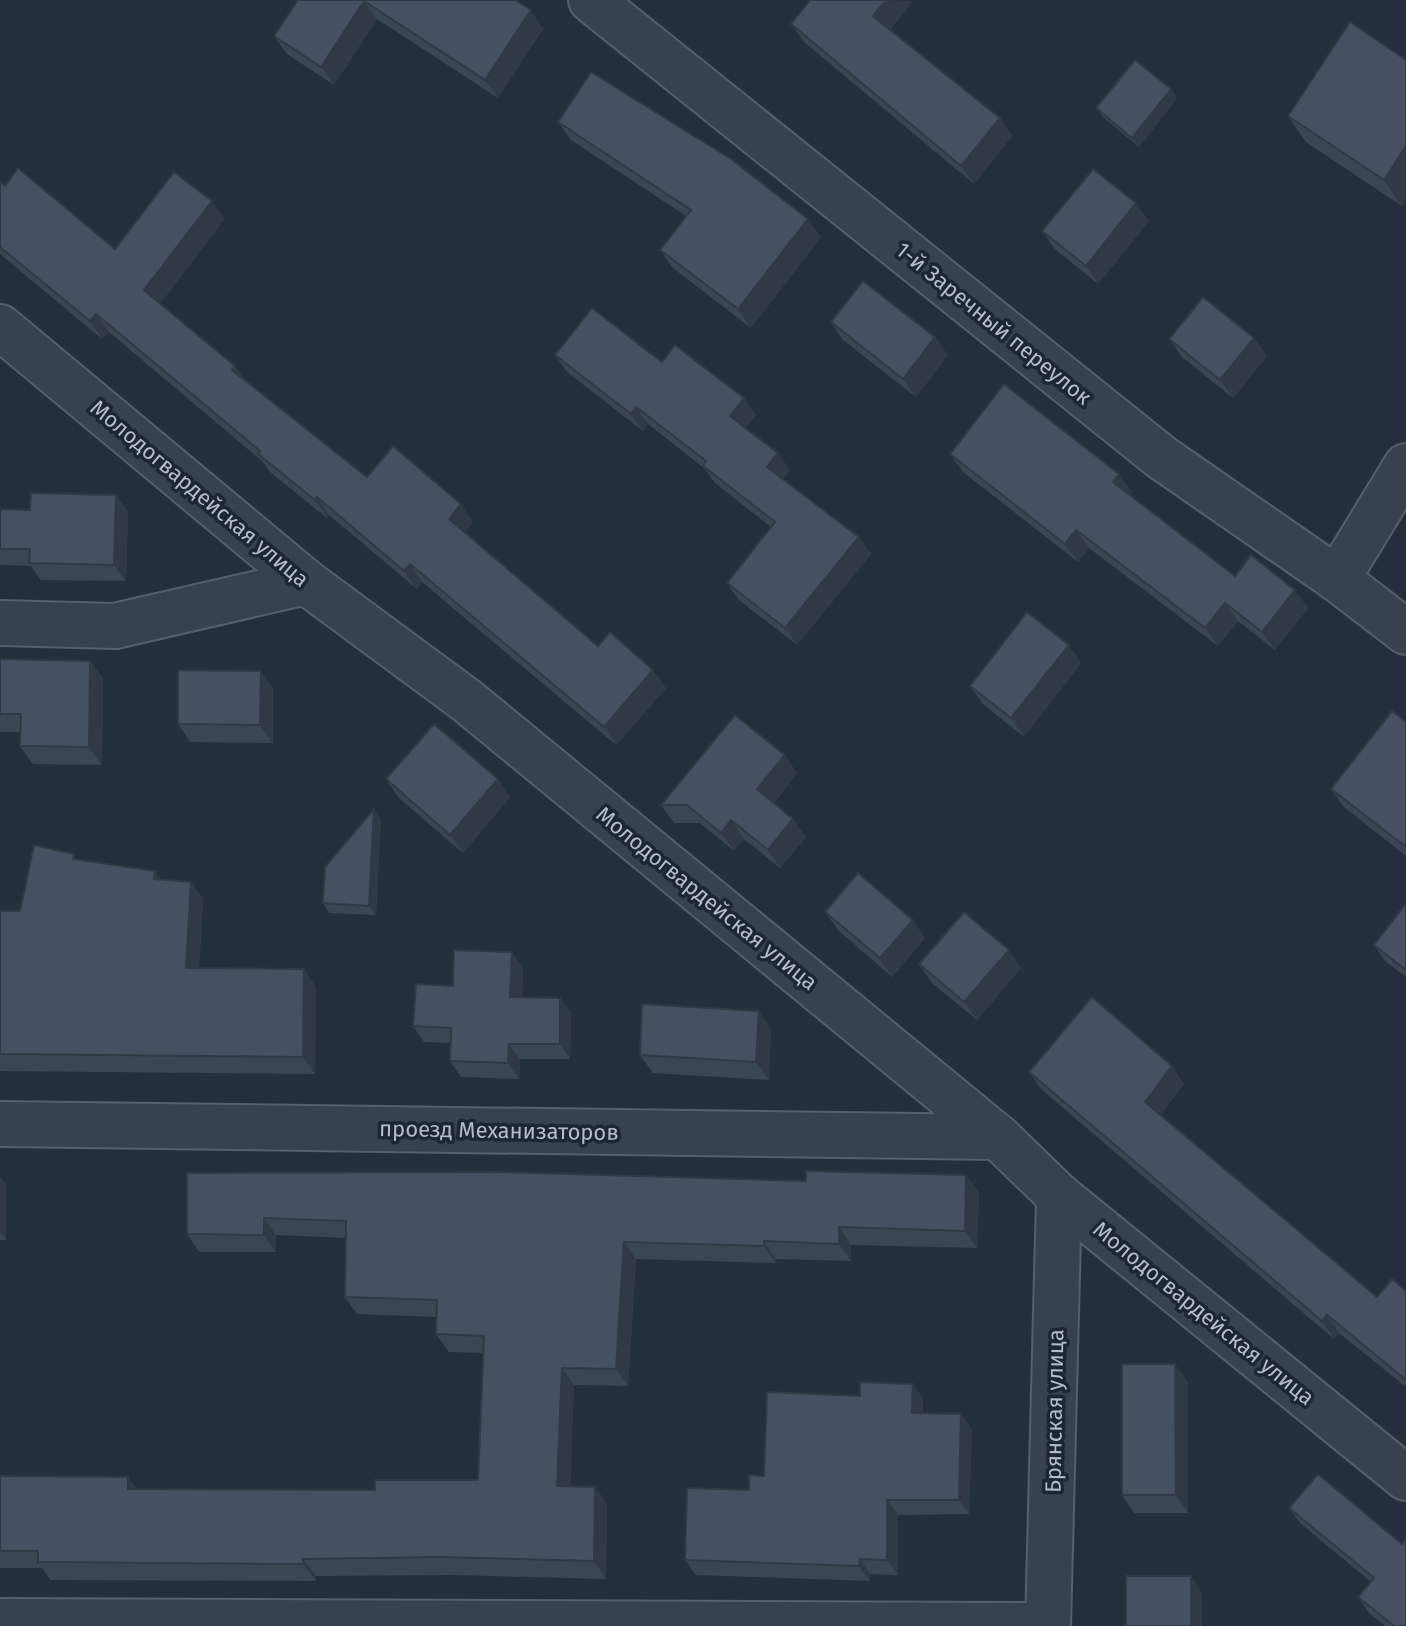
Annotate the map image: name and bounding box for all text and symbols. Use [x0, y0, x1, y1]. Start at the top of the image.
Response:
street label: 1-й Заречный переулок [890, 236, 1097, 411]
street label: Молодогвардейская улица [85, 394, 314, 593]
street label: Молодогвардейская улица [591, 801, 823, 996]
street label: проезд Механизаторов [379, 1115, 619, 1146]
street label: Молодогвардейская улица [1088, 1216, 1320, 1411]
street label: Брянская улица [1040, 1329, 1069, 1493]

